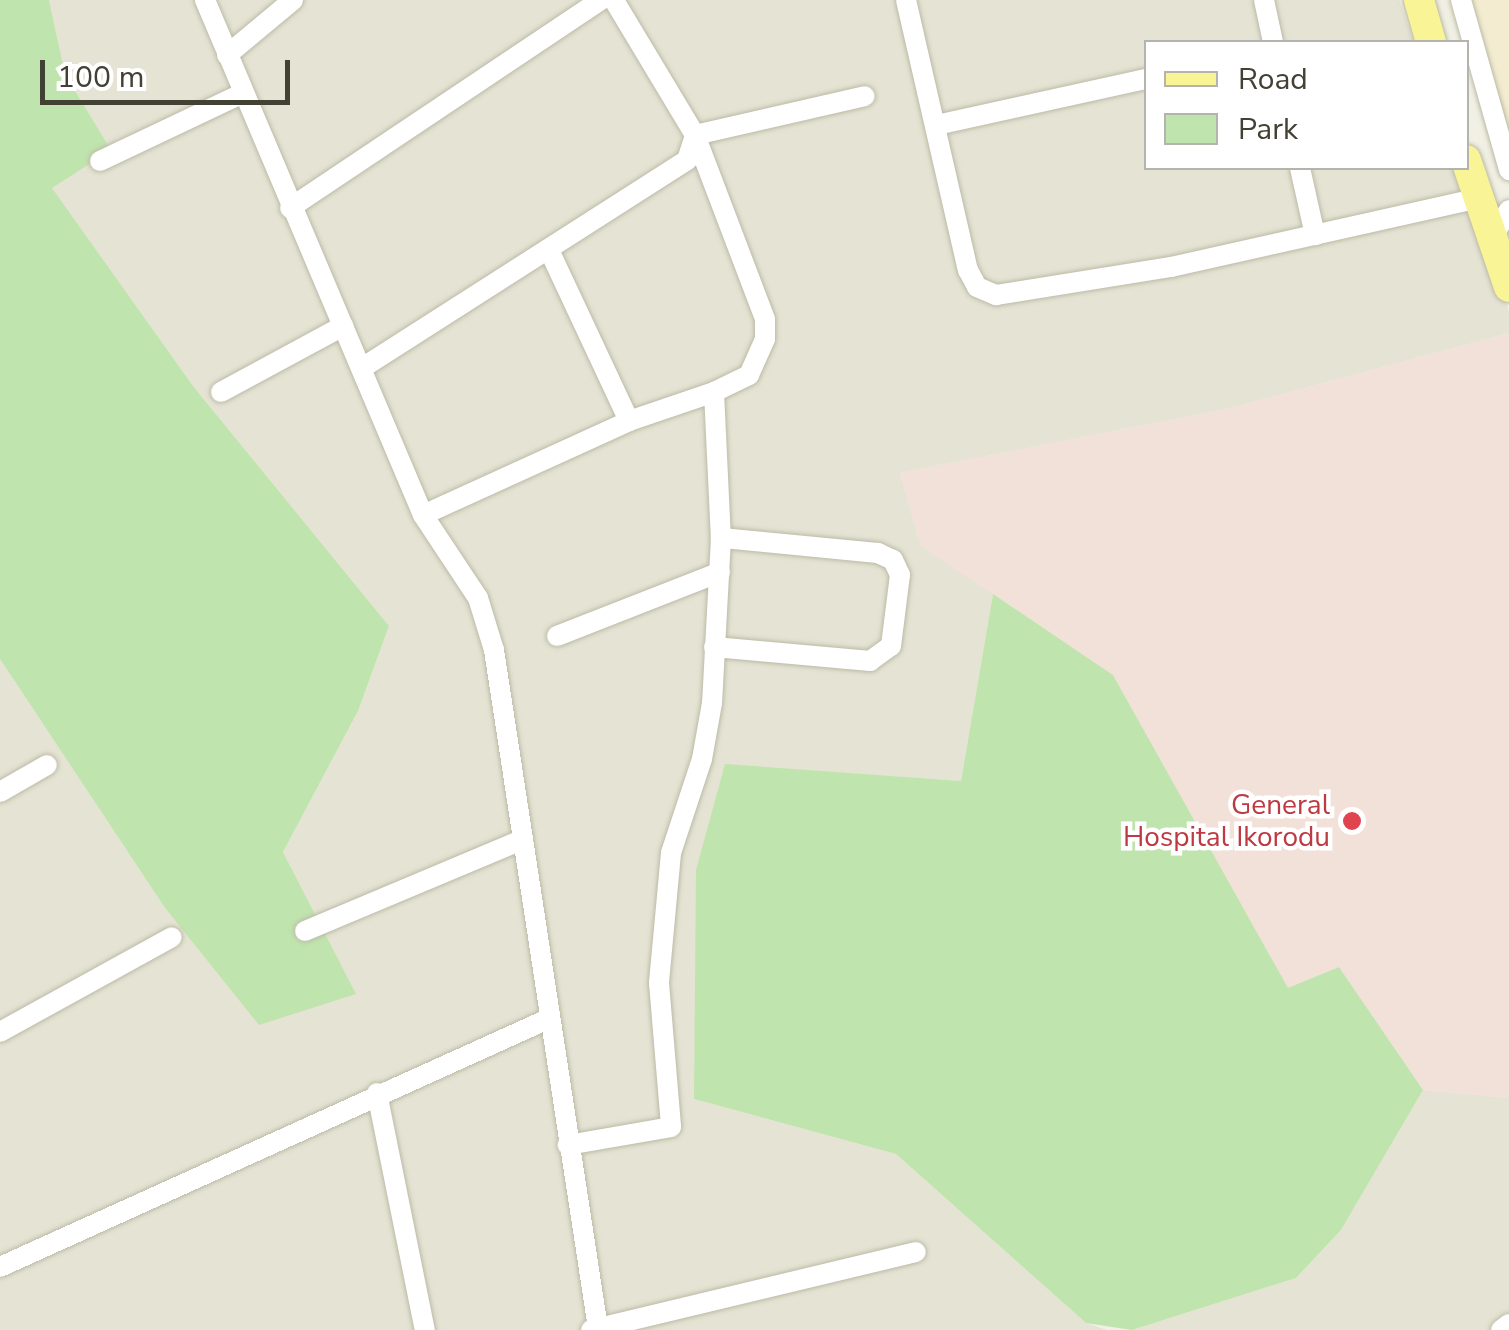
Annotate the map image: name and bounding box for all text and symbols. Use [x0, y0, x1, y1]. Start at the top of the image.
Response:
scale bar [45, 40, 295, 102]
legend [1144, 40, 1469, 170]
text: 100 m [57, 57, 144, 98]
text: Road [1238, 59, 1308, 100]
text: Park [1238, 109, 1298, 150]
place label: General Hospital Ikorodu [1123, 788, 1330, 854]
marker: General Hospital Ikorodu [1339, 808, 1365, 834]

